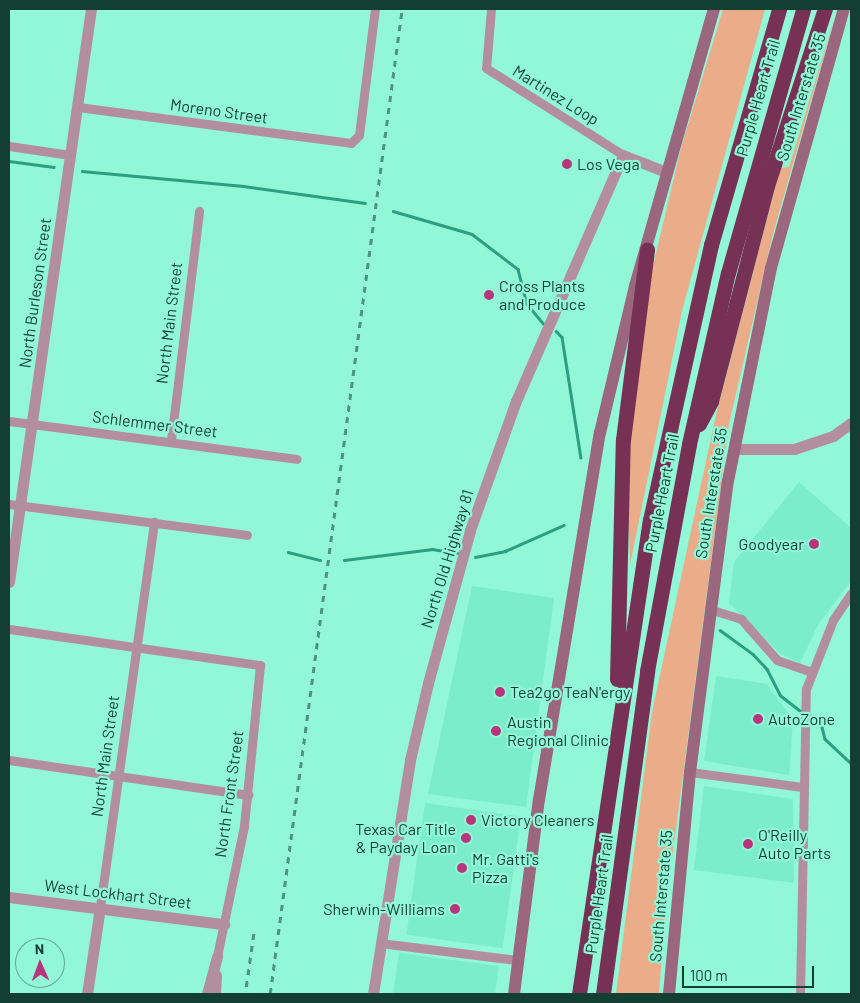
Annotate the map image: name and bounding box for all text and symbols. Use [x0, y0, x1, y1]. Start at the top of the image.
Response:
street label: South Interstate 35 [772, 31, 830, 163]
street label: Purple Heart Trail [732, 38, 784, 158]
street label: Martinez Loop [509, 61, 603, 129]
street label: Moreno Street [169, 95, 269, 127]
place label: Los Vega [577, 154, 640, 174]
marker: Los Vega [561, 158, 573, 170]
street label: North Burleson Street [15, 217, 55, 369]
street label: North Main Street [152, 261, 186, 385]
place label: Cross Plants and Produce [499, 276, 586, 314]
marker: Cross Plants and Produce [483, 289, 495, 301]
street label: Schlemmer Street [91, 407, 219, 441]
street label: South Interstate 35 [691, 426, 731, 560]
street label: Purple Heart Trail [641, 432, 683, 554]
street label: North Old Highway 81 [417, 487, 477, 631]
place label: Goodyear [738, 534, 804, 554]
marker: Goodyear [808, 538, 820, 550]
place label: Tea2go TeaN'ergy [510, 682, 630, 702]
marker: Tea2go TeaN'ergy [494, 686, 506, 698]
street label: North Main Street [87, 694, 123, 818]
place label: AutoZone [768, 709, 835, 729]
place label: Austin Regional Clinic [507, 712, 609, 750]
marker: AutoZone [752, 713, 764, 725]
marker: Austin Regional Clinic [489, 724, 503, 738]
street label: North Front Street [211, 729, 247, 859]
place label: Victory Cleaners [481, 810, 595, 830]
marker: Victory Cleaners [465, 814, 477, 826]
place label: Texas Car Title & Payday Loan [355, 819, 456, 857]
place label: O'Reilly Auto Parts [758, 825, 831, 863]
street label: South Interstate 35 [646, 829, 676, 963]
marker: Texas Car Title & Payday Loan [460, 832, 472, 844]
street label: Purple Heart Trail [581, 833, 617, 955]
marker: O'Reilly Auto Parts [742, 838, 754, 850]
place label: Mr. Gatti's Pizza [472, 849, 539, 887]
marker: Mr. Gatti's Pizza [456, 862, 468, 874]
street label: West Lockhart Street [43, 875, 193, 913]
place label: Sherwin-Williams [323, 899, 445, 919]
marker: Sherwin-Williams [449, 903, 461, 915]
north arrow [15, 938, 65, 988]
text: N [35, 940, 44, 957]
scale bar [685, 956, 818, 988]
text: 100 m [690, 966, 728, 984]

